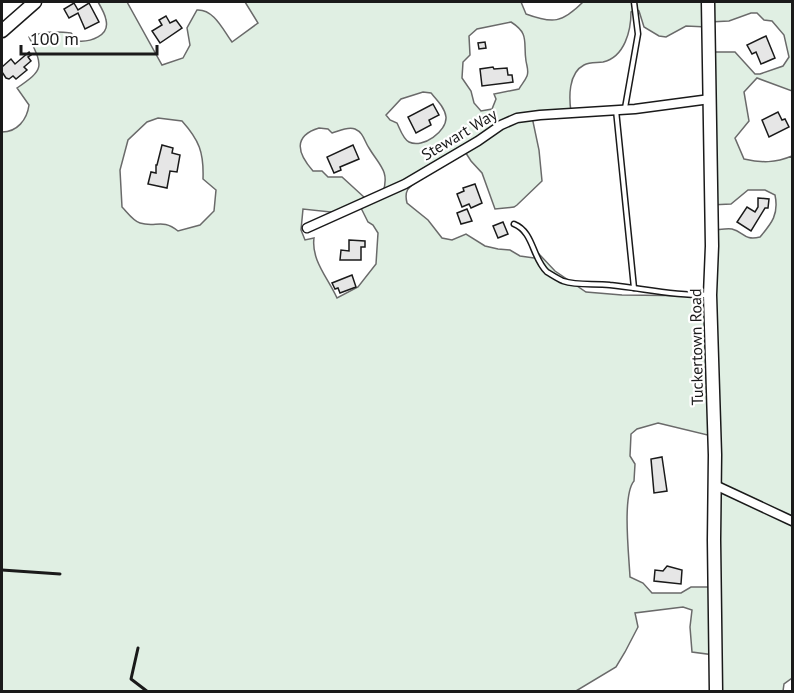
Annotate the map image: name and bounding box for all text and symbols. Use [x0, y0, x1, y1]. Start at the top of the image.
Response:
scale bar [21, 18, 158, 56]
text: 100 m [30, 27, 79, 50]
street label: Stewart Way [418, 103, 501, 164]
street label: Tuckertown Road [685, 288, 707, 406]

